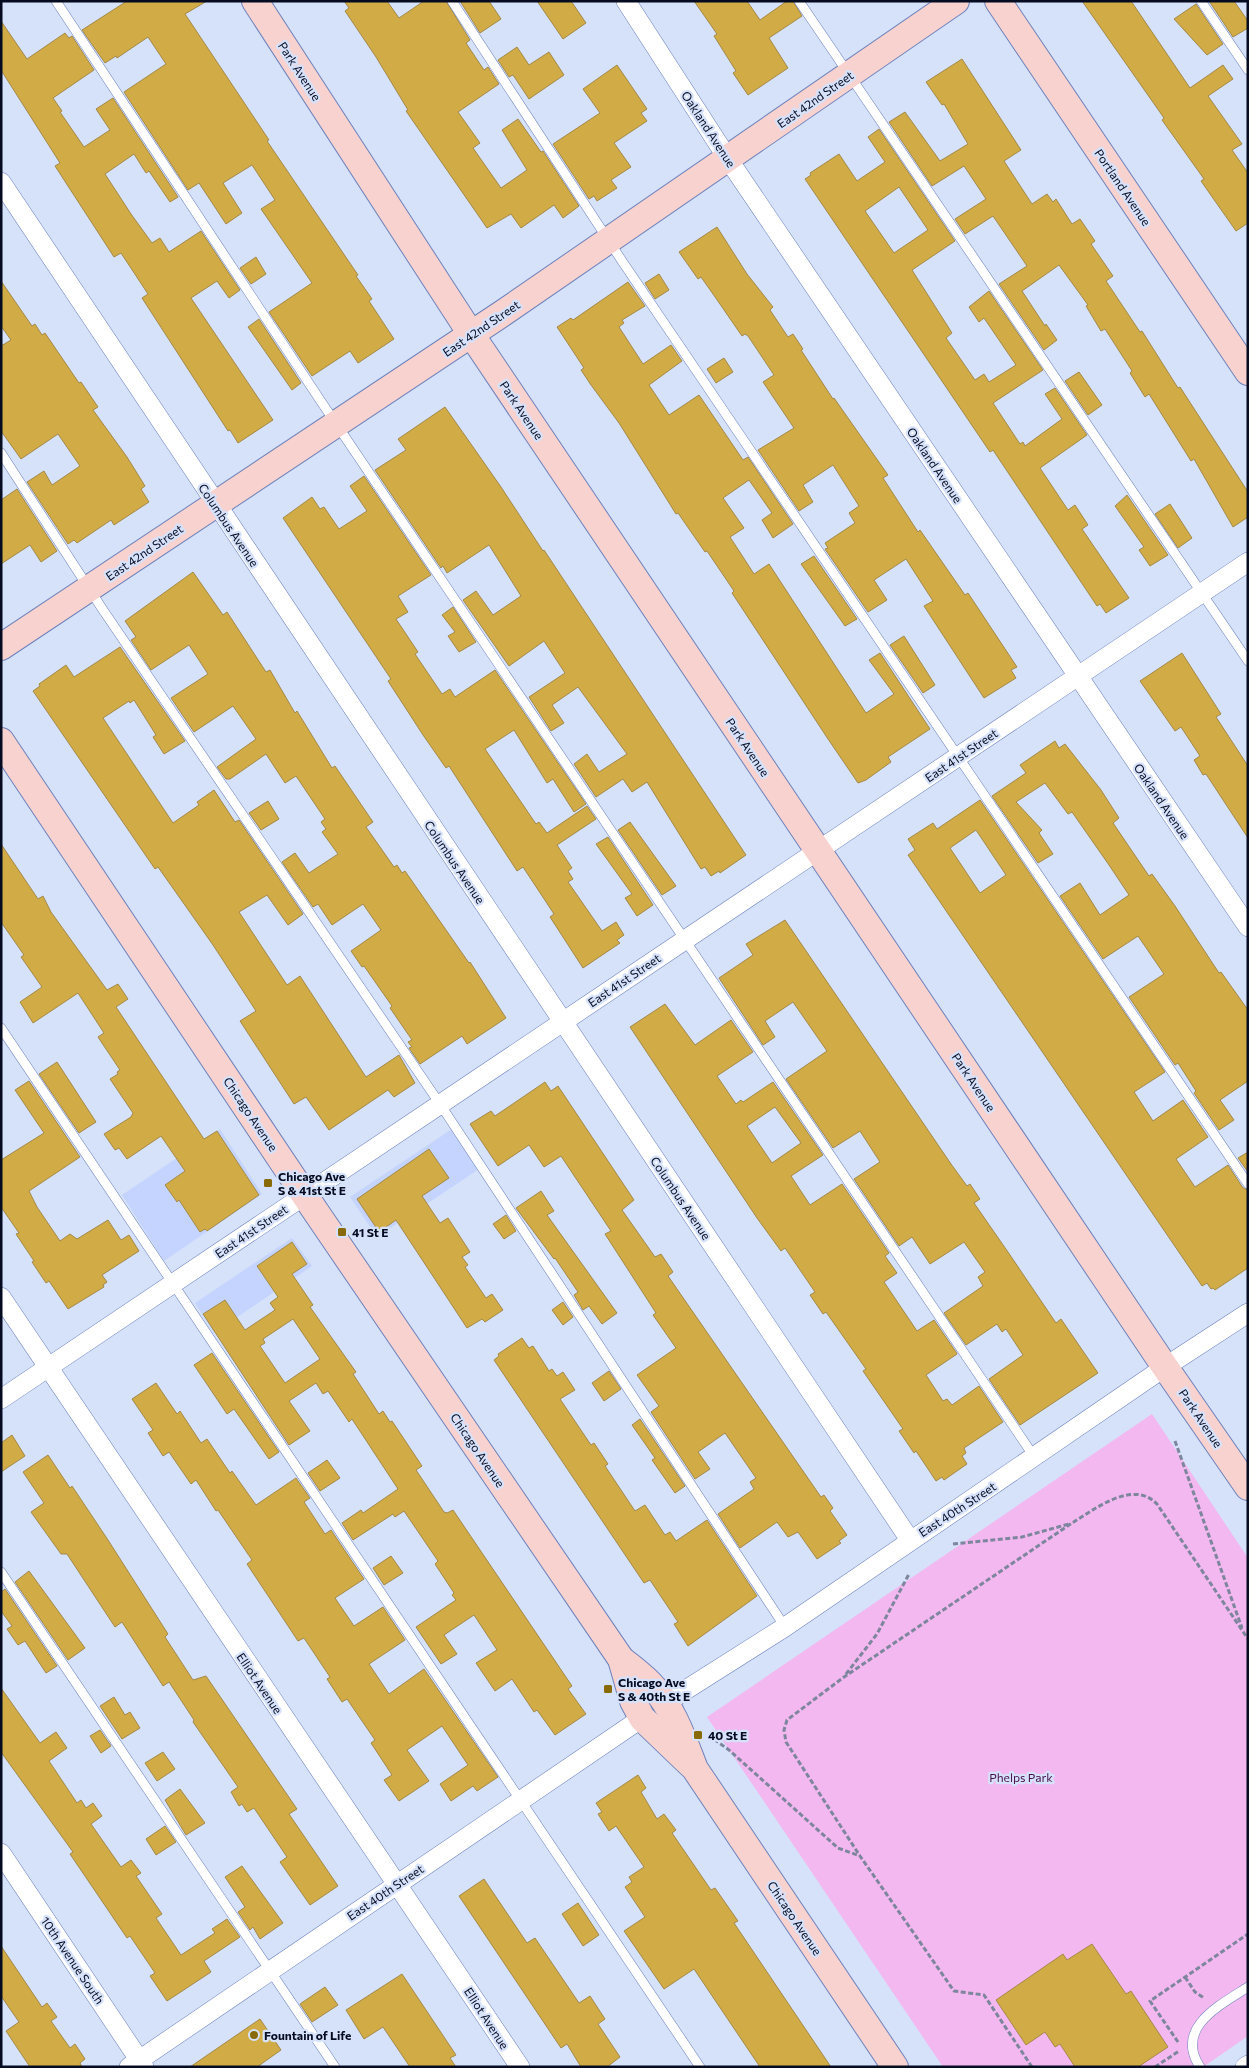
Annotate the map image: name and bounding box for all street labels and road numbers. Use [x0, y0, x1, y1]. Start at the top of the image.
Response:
street label: Park Avenue [276, 39, 324, 103]
street label: East 42nd Street [774, 67, 856, 130]
street label: Oakland Avenue [679, 88, 739, 170]
street label: Portland Avenue [1092, 146, 1154, 228]
street label: East 42nd Street [440, 297, 522, 359]
street label: Park Avenue [497, 378, 547, 442]
street label: Oakland Avenue [905, 425, 965, 505]
street label: Columbus Avenue [196, 481, 262, 569]
street label: East 42nd Street [103, 521, 185, 583]
street label: Park Avenue [723, 715, 773, 779]
street label: East 41st Street [922, 726, 1000, 784]
street label: Oakland Avenue [1132, 761, 1192, 841]
street label: Columbus Avenue [422, 818, 488, 906]
street label: East 41st Street [585, 951, 663, 1009]
street label: Park Avenue [949, 1050, 999, 1114]
street label: Chicago Avenue [221, 1074, 281, 1154]
street label: Columbus Avenue [648, 1154, 714, 1242]
street label: East 41st Street [212, 1202, 290, 1260]
street label: Park Avenue [1176, 1386, 1226, 1450]
street label: Chicago Avenue [448, 1410, 508, 1490]
street label: East 40th Street [916, 1479, 998, 1539]
street label: Elliot Avenue [234, 1650, 286, 1716]
street label: East 40th Street [344, 1861, 426, 1923]
street label: Chicago Avenue [765, 1878, 825, 1958]
street label: 10th Avenue South [39, 1914, 107, 2006]
street label: Elliot Avenue [462, 1985, 512, 2051]

